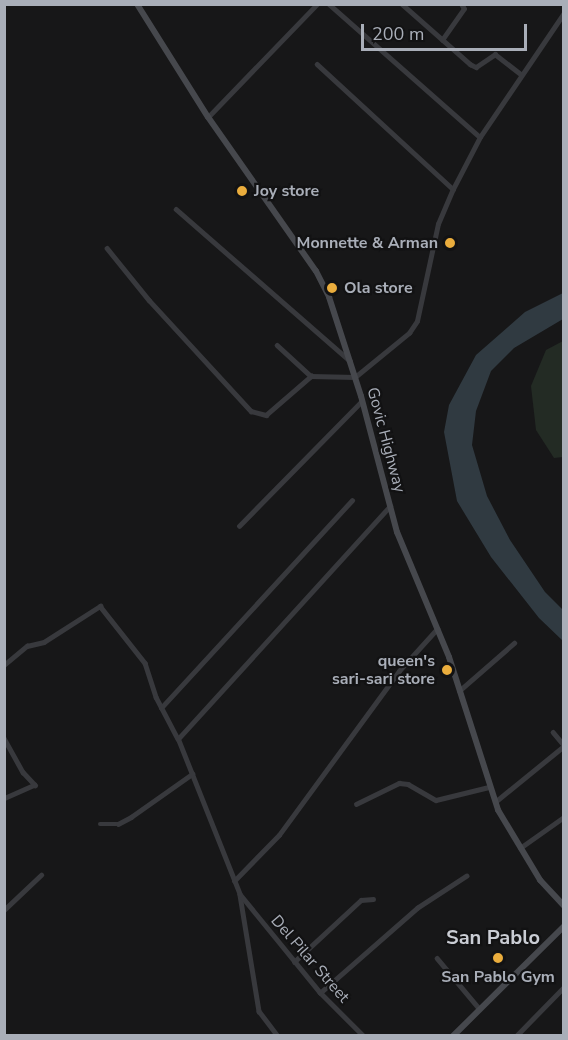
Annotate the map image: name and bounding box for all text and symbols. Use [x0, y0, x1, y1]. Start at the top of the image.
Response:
scale bar [364, 12, 530, 50]
text: 200 m [372, 22, 424, 46]
place label: Joy store [254, 181, 319, 201]
marker: Joy store [235, 184, 249, 198]
place label: Monnette & Arman [297, 233, 438, 253]
marker: Monnette & Arman [443, 236, 457, 250]
place label: Ola store [344, 278, 413, 298]
marker: Ola store [325, 281, 339, 295]
street label: Govic Highway [363, 385, 409, 495]
place label: queen's sari-sari store [332, 651, 435, 689]
marker: queen's sari-sari store [440, 663, 454, 677]
street label: Del Pilar Street [267, 911, 353, 1007]
district label: San Pablo [446, 925, 540, 949]
marker: San Pablo Gym [491, 951, 505, 965]
place label: San Pablo Gym [441, 967, 555, 987]

